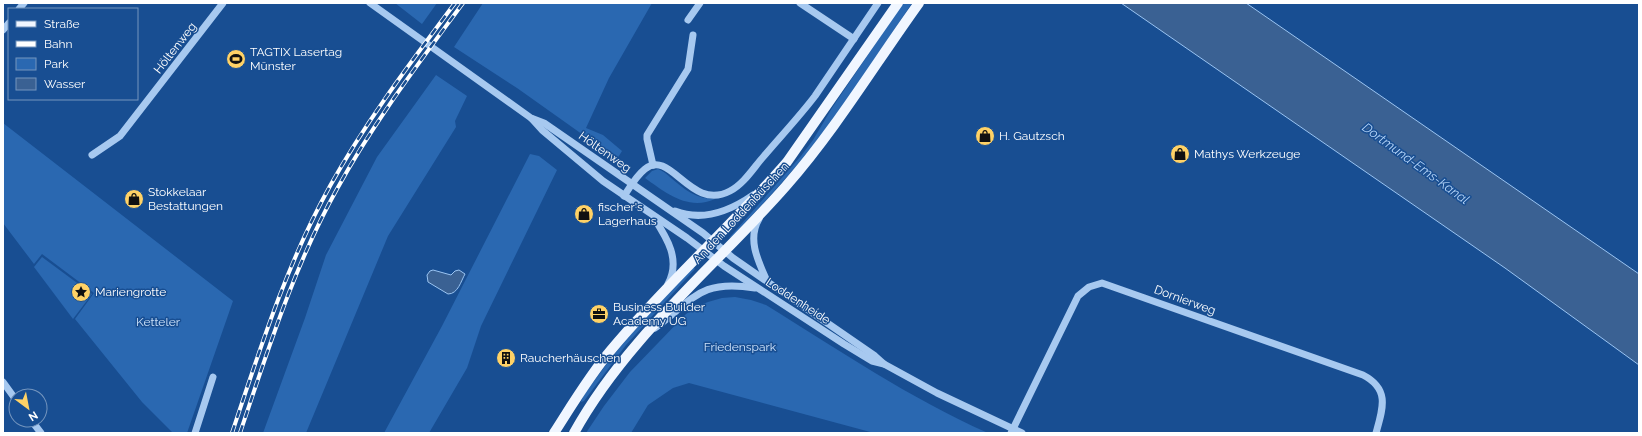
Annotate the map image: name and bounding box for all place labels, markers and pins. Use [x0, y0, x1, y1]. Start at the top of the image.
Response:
place label: TAGTIX Lasertag Münster [250, 45, 342, 73]
sports icon: TAGTIX Lasertag Münster [225, 48, 247, 70]
shop icon: H. Gautzsch [974, 125, 996, 147]
place label: H. Gautzsch [999, 129, 1065, 143]
shop icon: Mathys Werkzeuge [1169, 143, 1191, 165]
place label: Mathys Werkzeuge [1194, 147, 1300, 161]
place label: Stokkelaar Bestattungen [148, 185, 223, 213]
shop icon: Stokkelaar Bestattungen [123, 188, 145, 210]
place label: fischer's Lagerhaus [598, 200, 657, 228]
shop icon: fischer's Lagerhaus [573, 203, 595, 225]
place icon: Mariengrotte [70, 281, 92, 303]
place label: Mariengrotte [95, 285, 166, 299]
place label: Business Builder Academy UG [613, 300, 706, 328]
office icon: Business Builder Academy UG [588, 303, 610, 325]
building icon: Raucherhäuschen [495, 347, 517, 369]
place label: Raucherhäuschen [520, 351, 620, 365]

